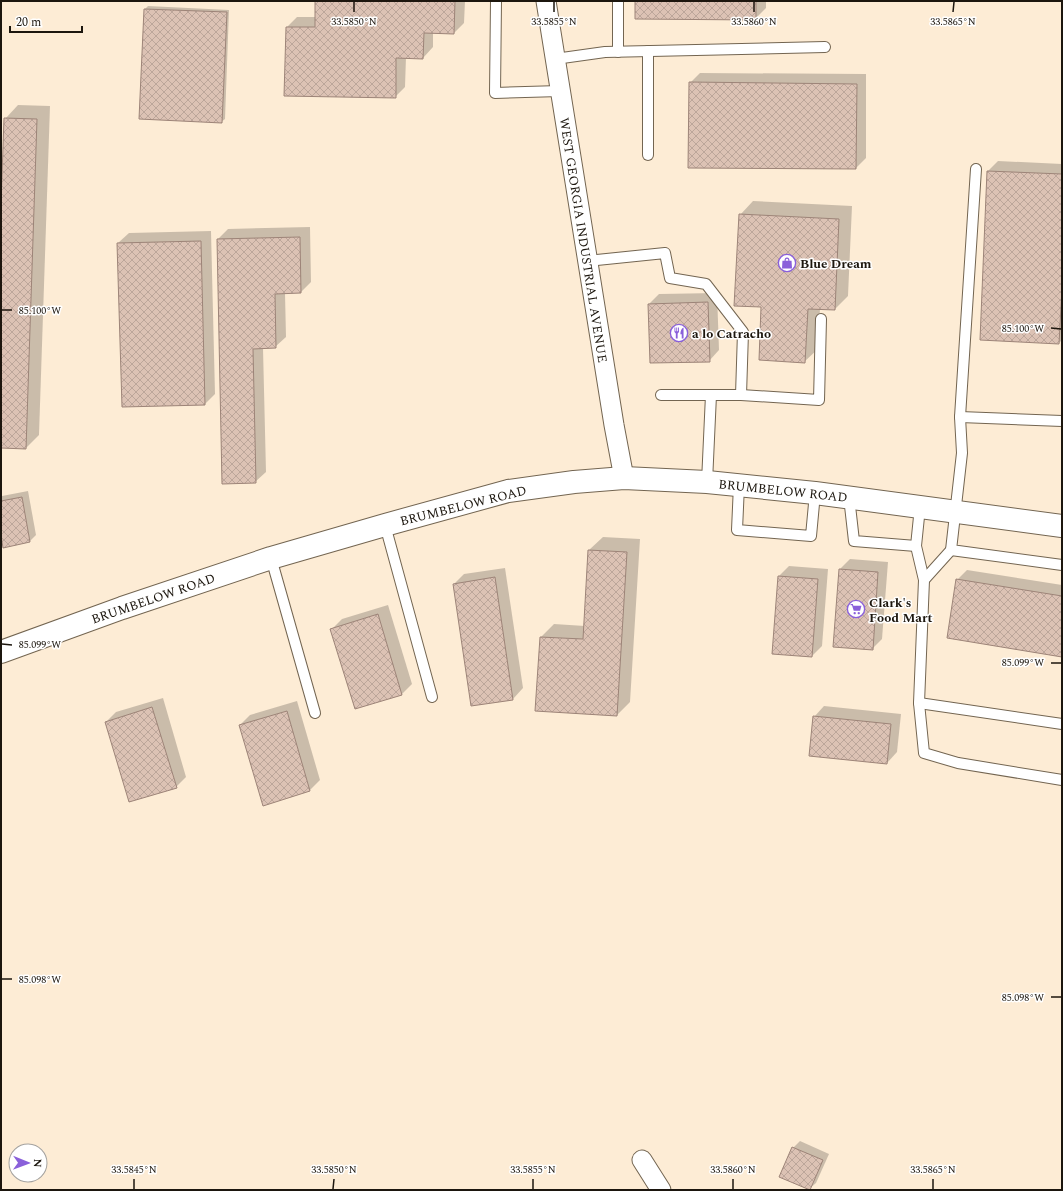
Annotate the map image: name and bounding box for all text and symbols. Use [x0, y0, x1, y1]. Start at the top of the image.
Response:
scale bar [10, 8, 82, 34]
text: 20 m [16, 13, 41, 32]
text: 33.5850°N [331, 14, 377, 30]
text: 33.5855°N [531, 14, 577, 30]
text: 33.5860°N [731, 14, 777, 30]
text: 33.5865°N [930, 14, 976, 30]
street label: WEST GEORGIA INDUSTRIAL AVENUE [554, 116, 612, 364]
shop icon: Blue Dream [777, 253, 797, 273]
place label: Blue Dream [800, 254, 872, 274]
text: 85.100°W [19, 303, 61, 319]
text: 85.100°W [1002, 321, 1044, 337]
restaurant icon: a lo Catracho [669, 323, 689, 343]
place label: a lo Catracho [692, 324, 771, 344]
street label: BRUMBELOW ROAD [717, 474, 849, 508]
street label: BRUMBELOW ROAD [398, 481, 529, 531]
street label: BRUMBELOW ROAD [89, 568, 218, 630]
place label: Clark's Food Mart [869, 593, 933, 628]
supermarket icon: Clark's Food Mart [846, 599, 866, 619]
text: 85.099°W [19, 637, 61, 653]
text: 85.099°W [1002, 655, 1044, 671]
text: 85.098°W [19, 972, 61, 988]
text: 85.098°W [1002, 990, 1044, 1006]
north arrow [8, 1143, 48, 1183]
text: N [29, 1159, 46, 1168]
text: 33.5845°N [111, 1162, 157, 1178]
text: 33.5850°N [311, 1162, 357, 1178]
text: 33.5855°N [510, 1162, 556, 1178]
text: 33.5860°N [710, 1162, 756, 1178]
text: 33.5865°N [910, 1162, 956, 1178]

